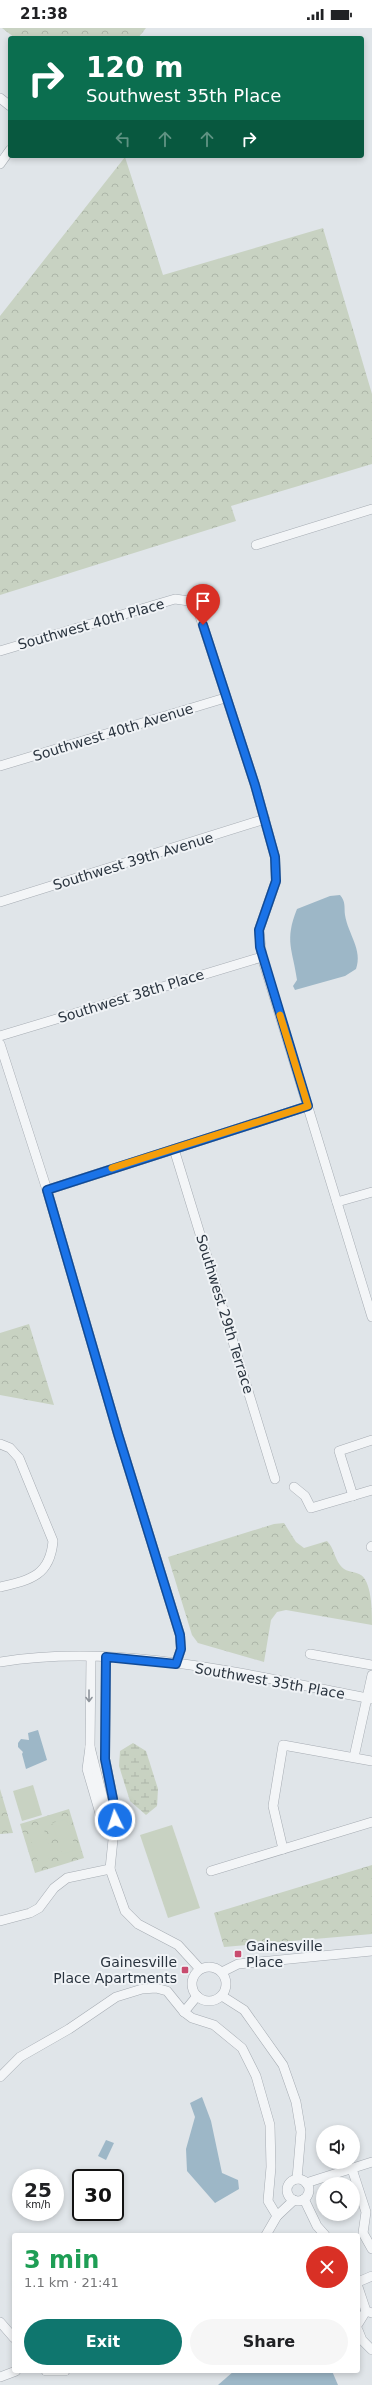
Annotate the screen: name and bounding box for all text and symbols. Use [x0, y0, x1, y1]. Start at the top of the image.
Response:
text: 21:38 [20, 5, 68, 23]
text: 120 m [86, 51, 183, 84]
icon: right [20, 52, 72, 104]
text: Southwest 35th Place [86, 85, 281, 106]
icon: left [112, 128, 134, 150]
icon: ahead [154, 128, 176, 150]
icon: ahead [196, 128, 218, 150]
icon: right [238, 128, 260, 150]
pin [186, 584, 220, 625]
icon: arrive [192, 590, 214, 612]
street label: Southwest 40th Place [16, 595, 166, 653]
street label: Southwest 40th Avenue [31, 700, 195, 764]
street label: Southwest 39th Avenue [51, 829, 215, 893]
street label: Southwest 38th Place [56, 966, 206, 1026]
street label: Southwest 29th Terrace [193, 1232, 257, 1396]
street label: Southwest 35th Place [194, 1660, 346, 1702]
one-way arrow [85, 1689, 93, 1702]
position arrow [94, 1799, 136, 1841]
place label: Gainesville Place [246, 1938, 323, 1970]
marker: Gainesville Place [233, 1949, 243, 1959]
place label: Gainesville Place Apartments [53, 1954, 177, 1986]
marker: Gainesville Place Apartments [180, 1965, 190, 1975]
map controls [316, 2125, 360, 2221]
button: sound [316, 2125, 360, 2169]
speed limit sign: 30 [72, 2169, 124, 2221]
button: search [316, 2177, 360, 2221]
text: 25 [24, 2178, 52, 2202]
text: km/h [25, 2199, 51, 2210]
text: 3 min [24, 2246, 99, 2274]
button: close [306, 2246, 348, 2288]
text: 1.1 km · 21:41 [24, 2275, 119, 2290]
button: Exit [24, 2319, 182, 2365]
button: Share [190, 2319, 348, 2365]

